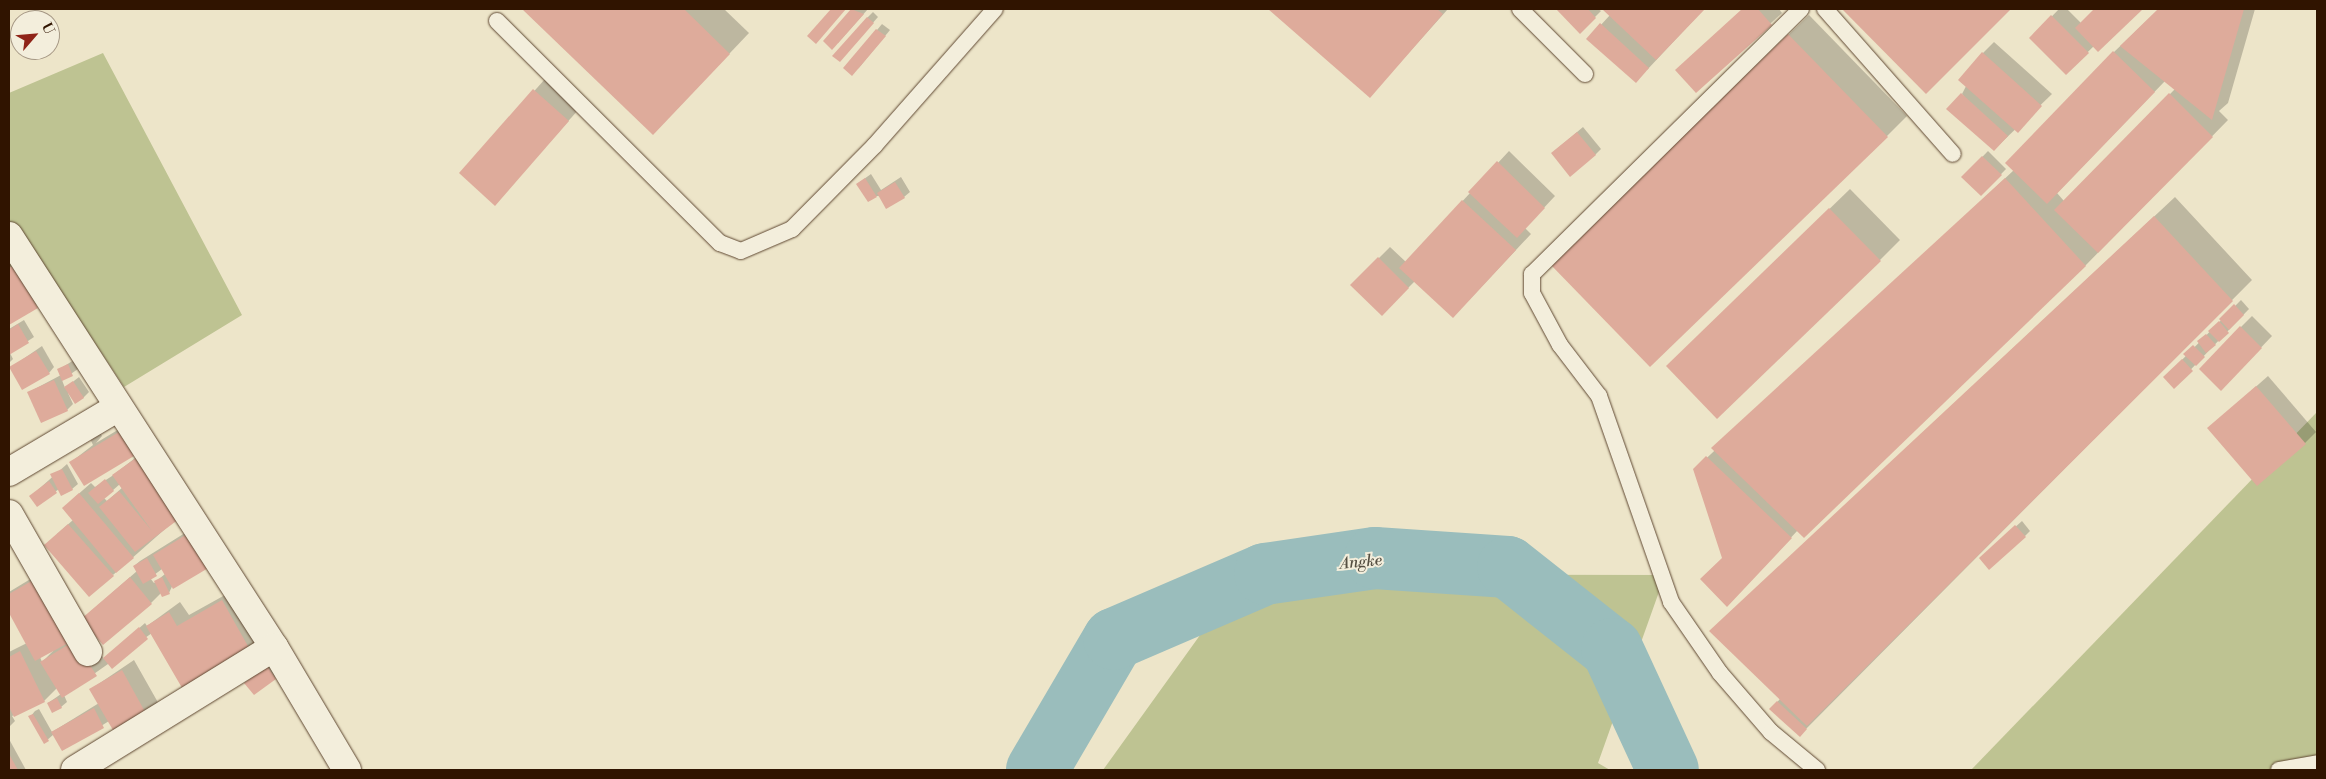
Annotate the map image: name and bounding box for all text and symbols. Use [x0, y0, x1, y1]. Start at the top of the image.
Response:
north arrow [10, 10, 60, 60]
text: U [37, 20, 58, 38]
water label: Angke [1339, 551, 1383, 573]

